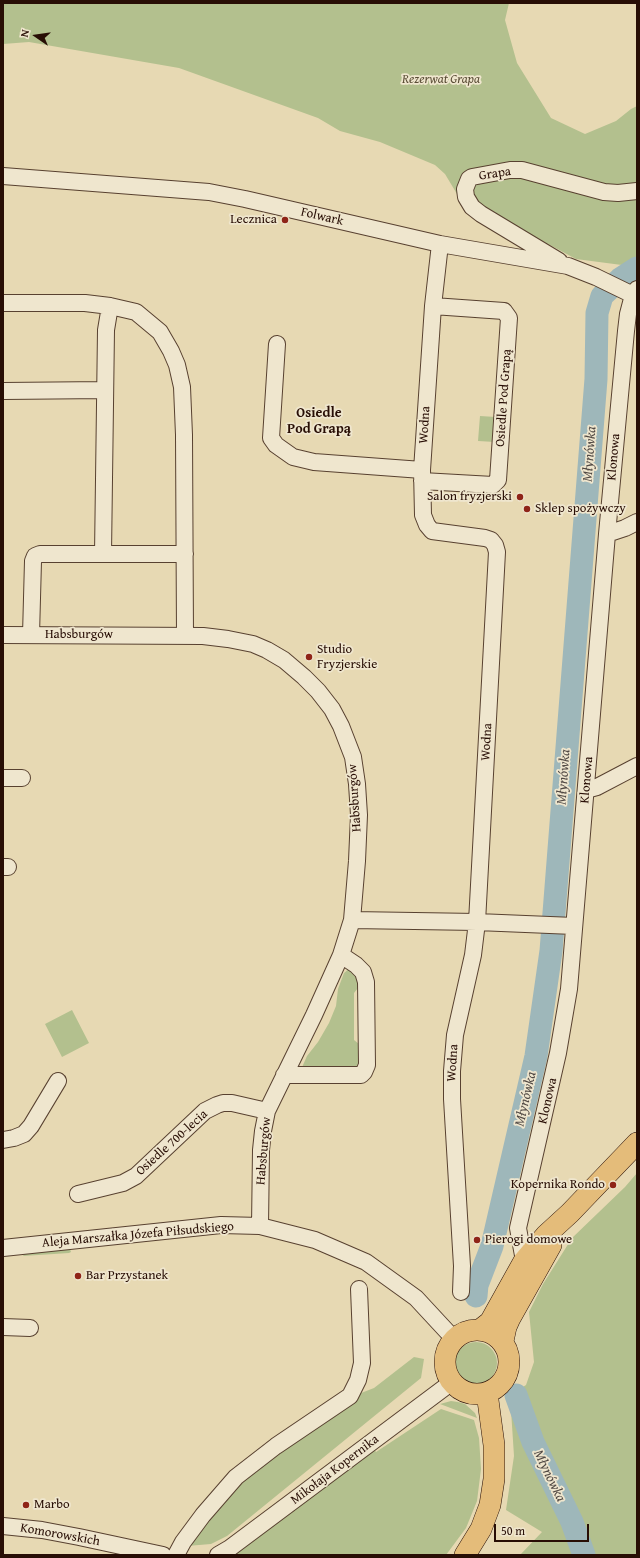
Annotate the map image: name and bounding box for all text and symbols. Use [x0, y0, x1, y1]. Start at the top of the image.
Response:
north arrow [16, 16, 56, 56]
text: N [16, 28, 33, 39]
park label: Rezerwat Grapa [402, 72, 480, 88]
street label: Grapa [478, 164, 512, 184]
street label: Folwark [299, 205, 345, 229]
place label: Lecznica [230, 212, 277, 228]
marker: Lecznica [280, 215, 290, 225]
street label: Osiedle Pod Grapą [493, 349, 515, 447]
district label: Osiedle Pod Grapą [287, 405, 351, 438]
street label: Wodna [416, 406, 434, 444]
water label: Młynówka [580, 426, 600, 482]
street label: Klonowa [604, 433, 624, 481]
place label: Salon fryzjerski [427, 489, 512, 505]
marker: Salon fryzjerski [515, 492, 525, 502]
place label: Sklep spożywczy [535, 501, 626, 517]
marker: Sklep spożywczy [522, 504, 532, 514]
street label: Habsburgów [45, 627, 113, 643]
place label: Studio Fryzjerskie [317, 642, 377, 673]
marker: Studio Fryzjerskie [304, 652, 314, 662]
street label: Wodna [478, 723, 496, 761]
water label: Młynówka [554, 749, 574, 805]
street label: Klonowa [577, 756, 597, 804]
street label: Habsburgów [345, 763, 365, 833]
street label: Wodna [444, 1044, 462, 1082]
water label: Młynówka [512, 1070, 540, 1128]
street label: Klonowa [535, 1076, 561, 1126]
street label: Osiedle 700-lecia [133, 1107, 211, 1179]
street label: Habsburgów [253, 1116, 275, 1186]
place label: Kopernika Rondo [511, 1177, 605, 1193]
marker: Kopernika Rondo [608, 1180, 618, 1190]
street label: Aleja Marszałka Józefa Piłsudskiego [41, 1219, 235, 1251]
place label: Pierogi domowe [485, 1232, 572, 1248]
marker: Pierogi domowe [472, 1235, 482, 1245]
place label: Bar Przystanek [86, 1268, 168, 1284]
marker: Bar Przystanek [73, 1271, 83, 1281]
street label: Mikołaja Kopernika [288, 1432, 382, 1508]
water label: Młynówka [529, 1447, 569, 1505]
place label: Marbo [34, 1497, 70, 1513]
marker: Marbo [21, 1500, 31, 1510]
scale bar [496, 1516, 591, 1542]
street label: Komorowskich [19, 1520, 101, 1550]
text: 50 m [501, 1522, 525, 1539]

